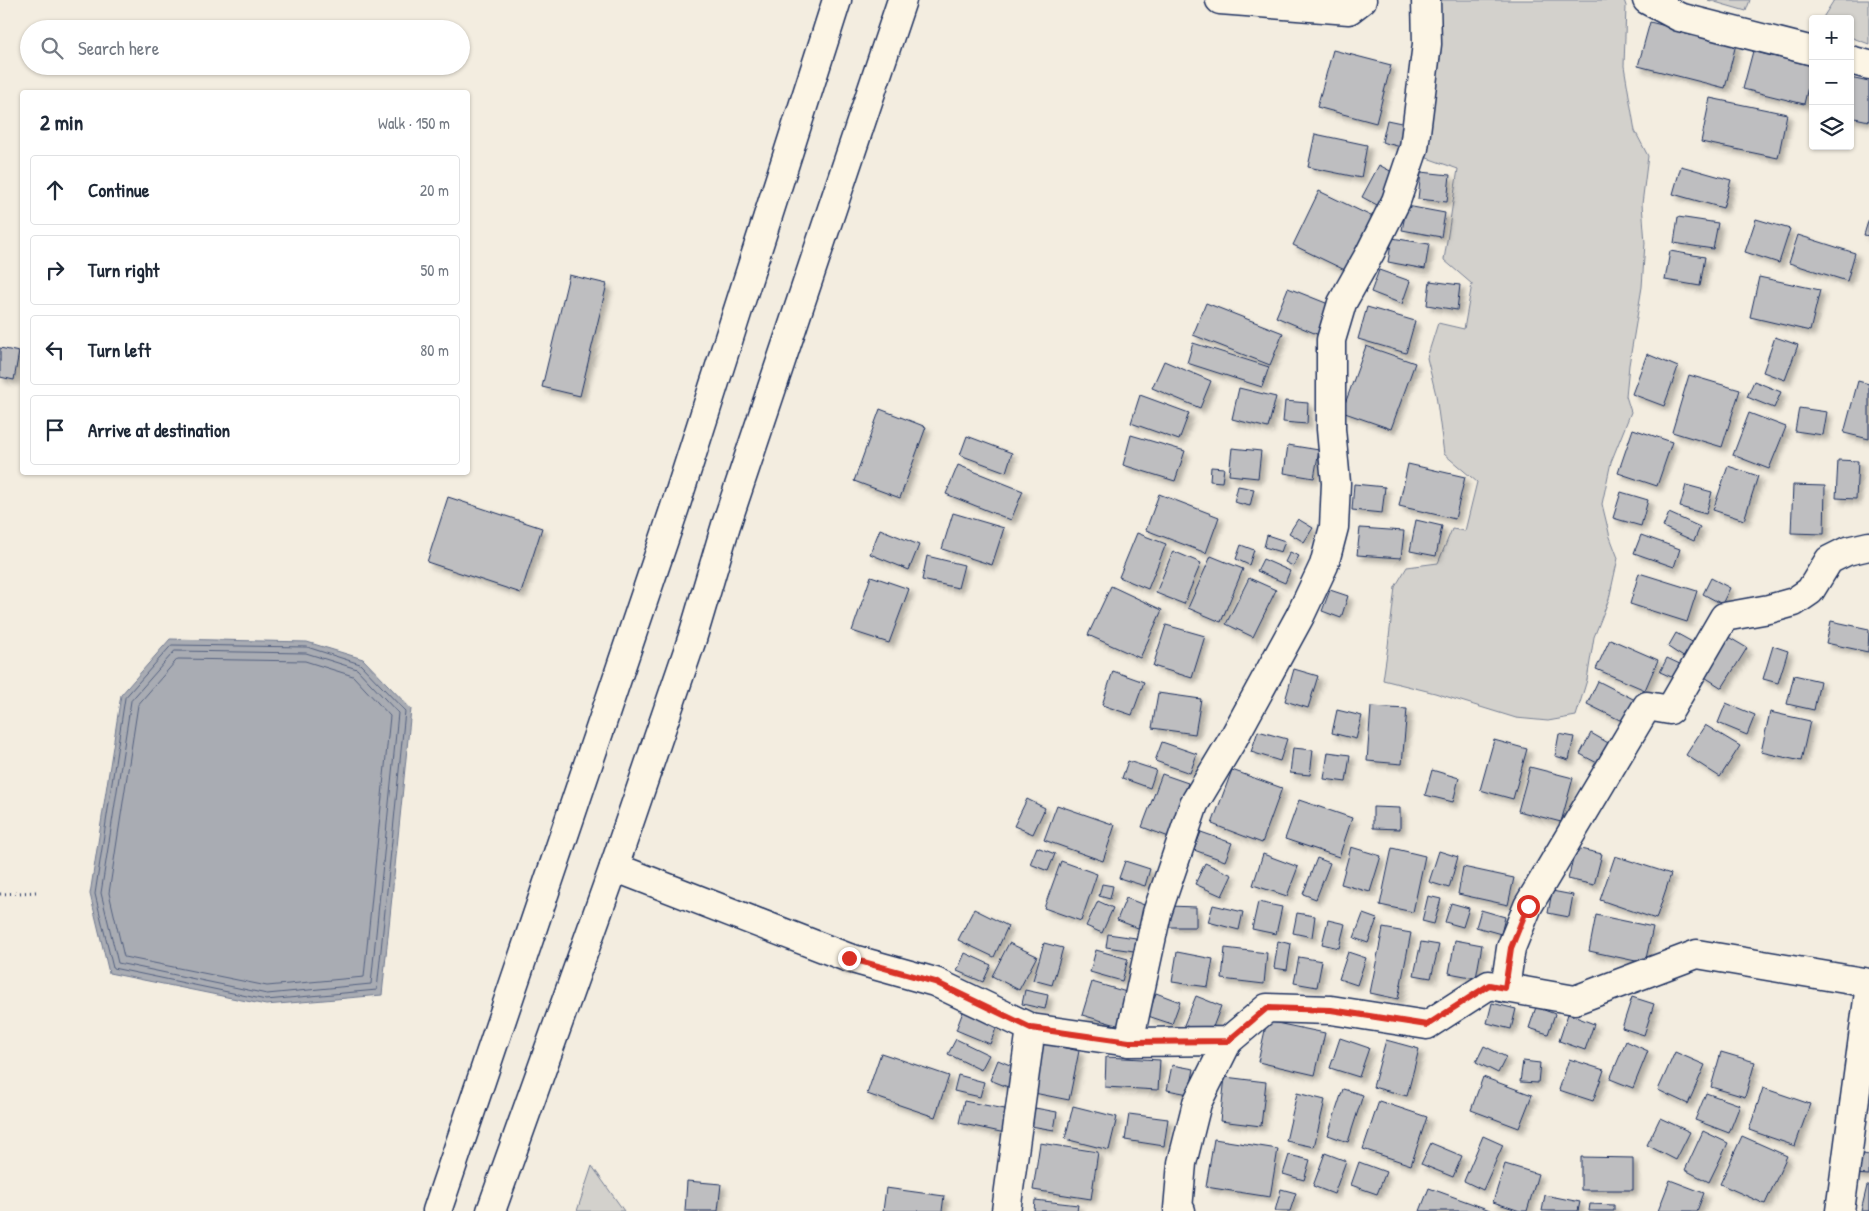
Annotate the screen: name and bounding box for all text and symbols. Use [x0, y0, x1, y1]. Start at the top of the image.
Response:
map controls [1809, 15, 1854, 150]
button: + [1809, 15, 1854, 60]
search box [20, 20, 470, 75]
icon: search [38, 34, 66, 62]
text: Search here [78, 35, 159, 61]
button: − [1809, 60, 1854, 105]
button: layers [1809, 105, 1854, 150]
text: 2 min [40, 108, 83, 137]
text: Walk · 150 m [378, 112, 450, 134]
icon: ahead [41, 176, 69, 204]
text: Continue [88, 177, 149, 203]
text: 20 m [420, 179, 449, 201]
icon: right [41, 256, 69, 284]
text: Turn right [88, 257, 159, 283]
text: 50 m [421, 259, 449, 281]
icon: left [41, 336, 69, 364]
text: Turn left [88, 337, 151, 363]
text: 80 m [420, 339, 449, 361]
icon: arrive [41, 416, 69, 444]
text: Arrive at destination [88, 417, 230, 443]
route start [1517, 895, 1540, 918]
route end [838, 947, 861, 970]

